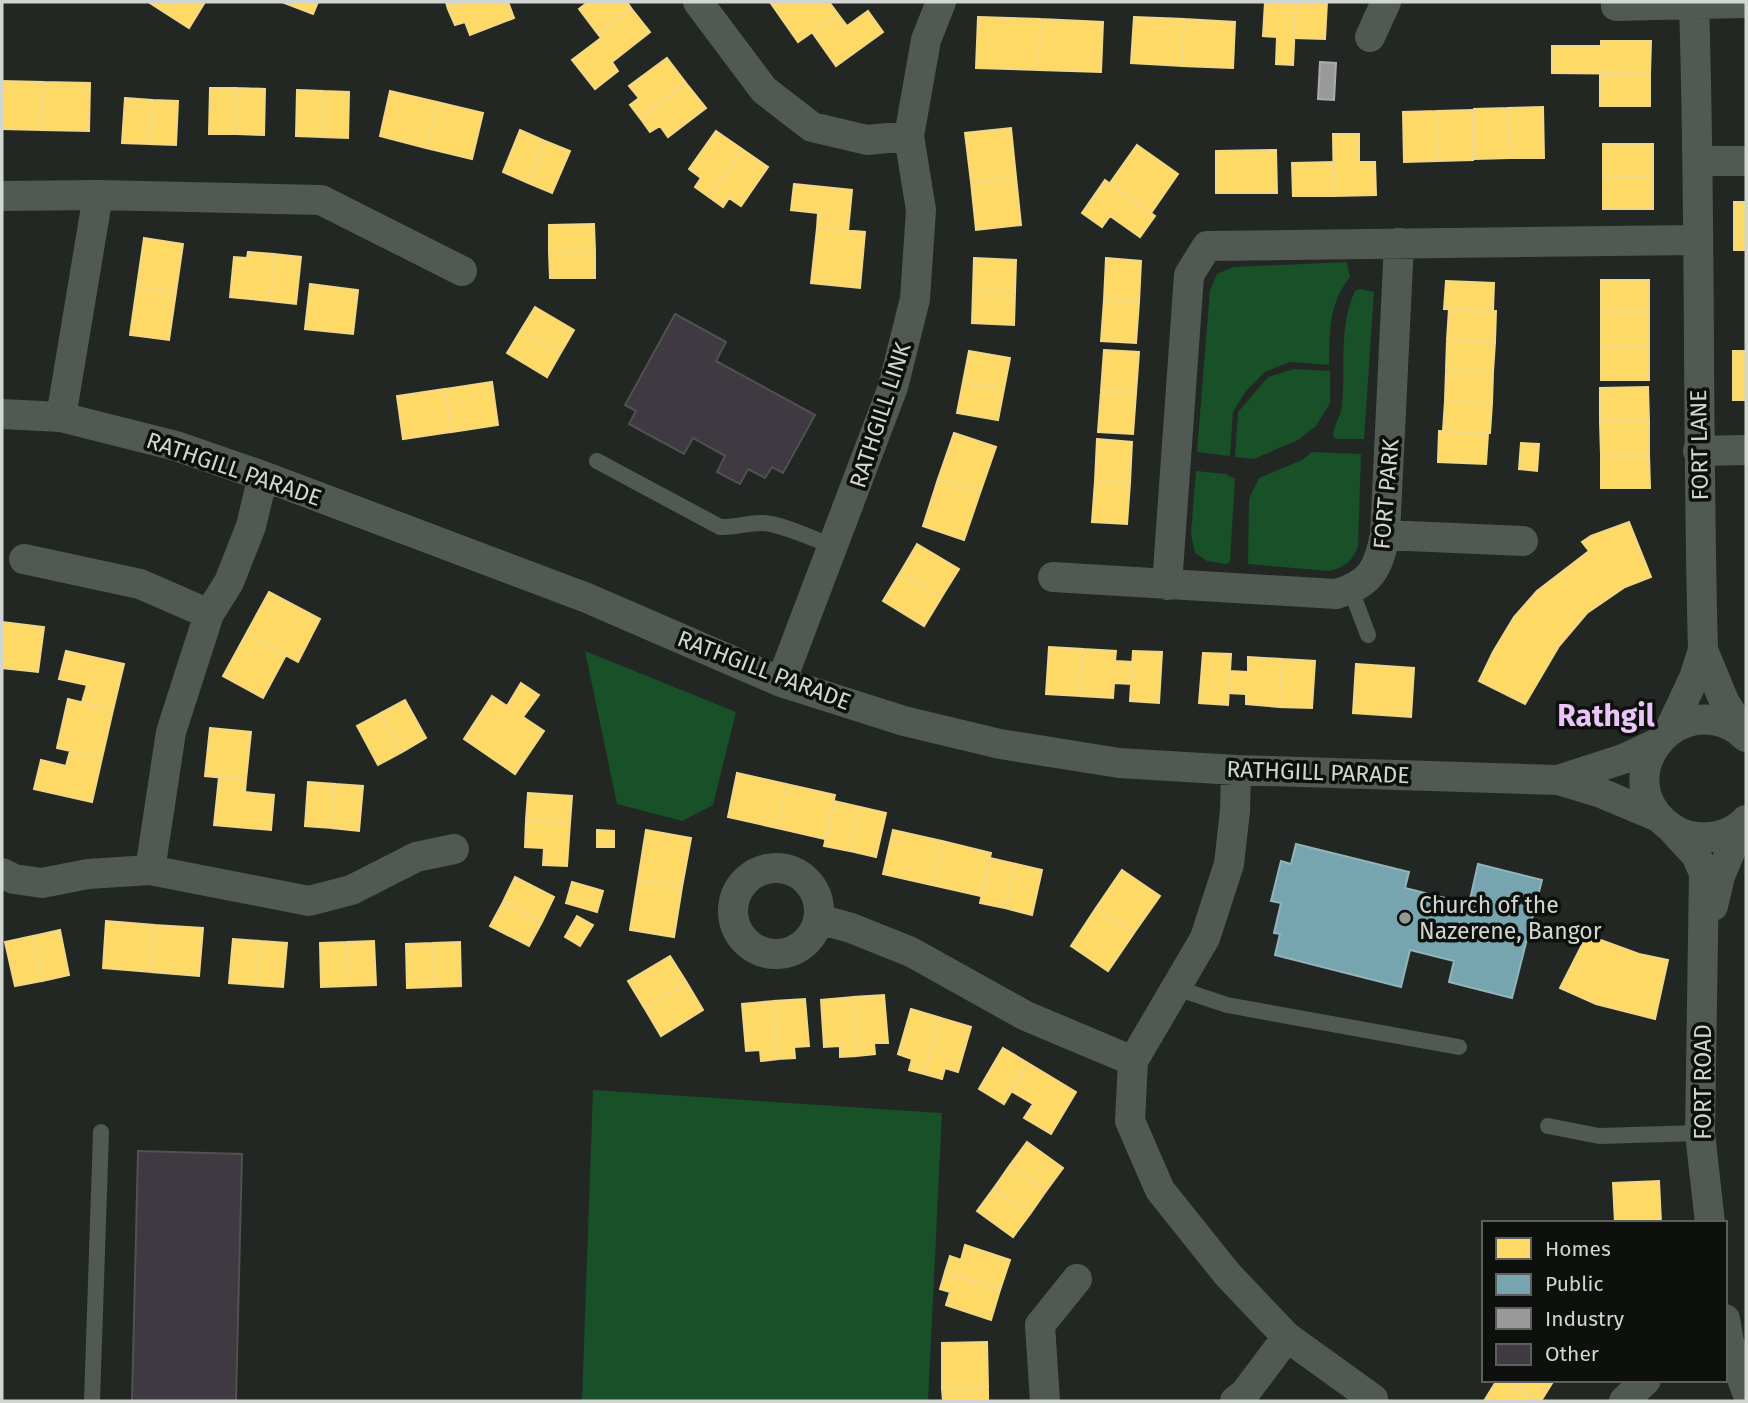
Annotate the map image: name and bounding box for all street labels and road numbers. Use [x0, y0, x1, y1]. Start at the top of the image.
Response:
street label: RATHGILL LINK [843, 338, 917, 491]
street label: FORT LANE [1684, 389, 1714, 501]
street label: RATHGILL PARADE [143, 426, 325, 512]
street label: FORT PARK [1367, 437, 1405, 550]
street label: RATHGILL PARADE [673, 624, 855, 716]
street label: RATHGILL PARADE [1226, 755, 1410, 789]
street label: FORT ROAD [1689, 1024, 1717, 1140]

